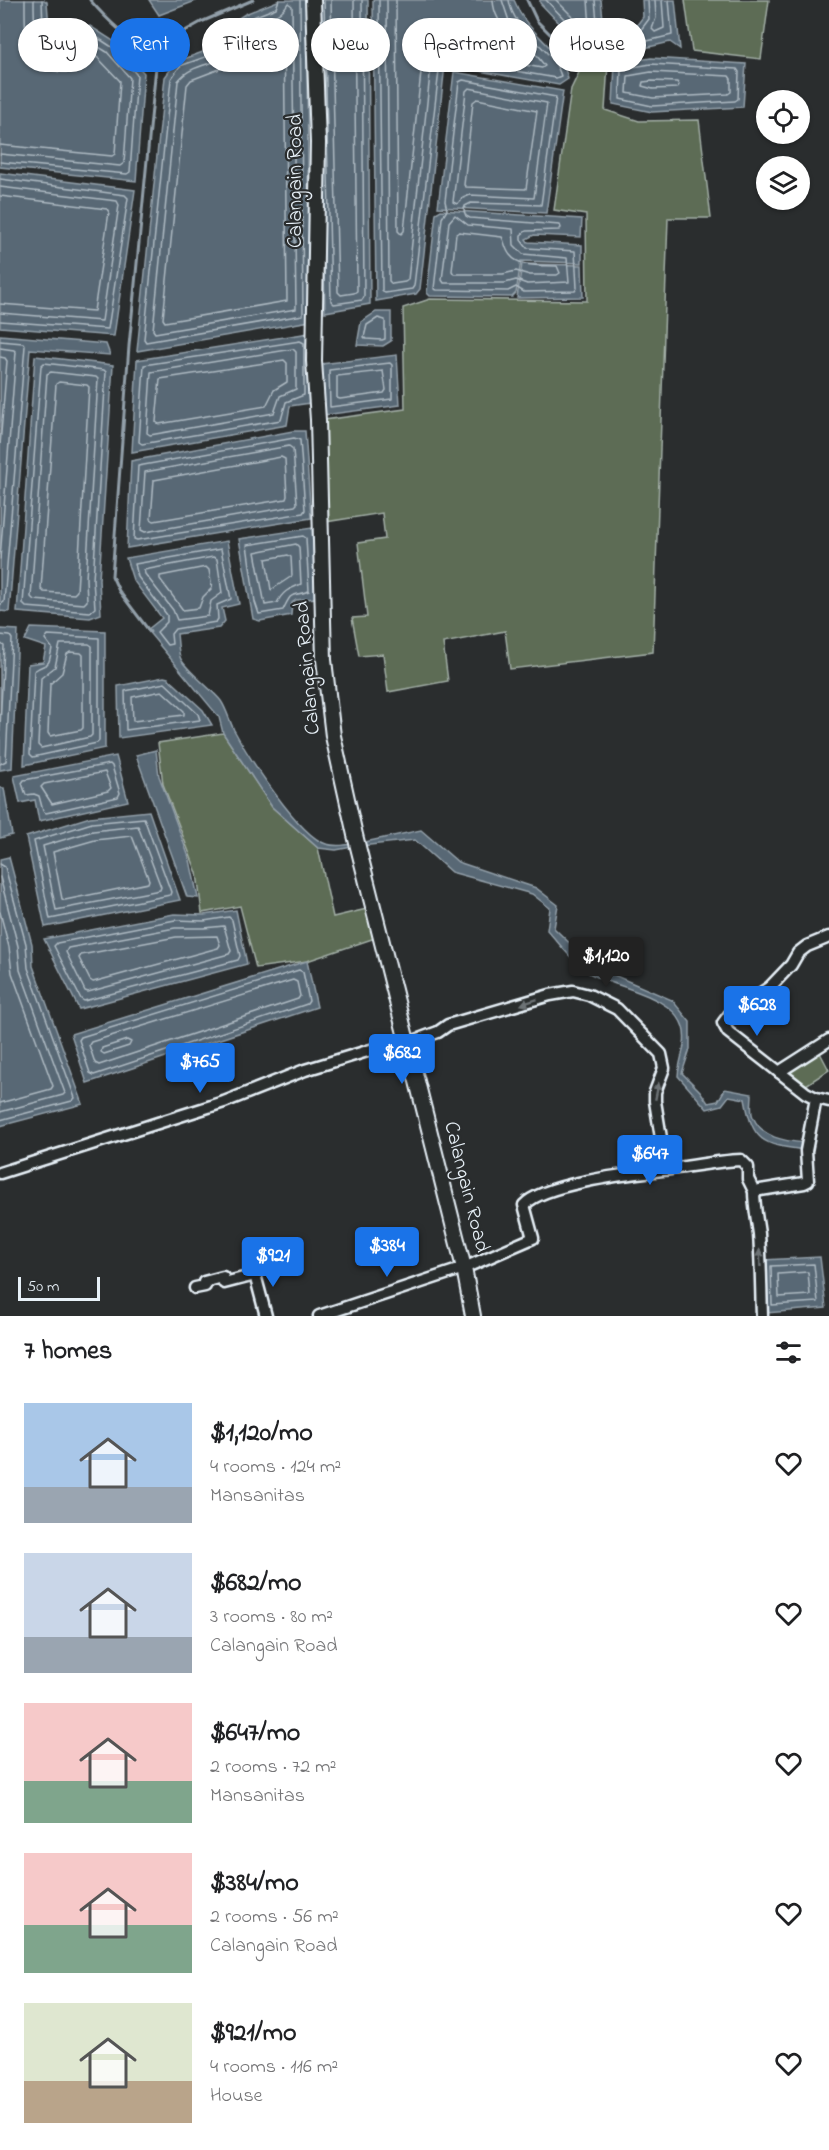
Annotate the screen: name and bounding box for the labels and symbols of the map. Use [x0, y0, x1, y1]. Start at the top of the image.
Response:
street label: Calangain Road [281, 114, 313, 248]
street label: Calangain Road [287, 600, 331, 736]
pin: $1,120 [557, 937, 655, 988]
pin: $628 [721, 986, 793, 1037]
one-way arrow [520, 998, 538, 1007]
pin: $682 [366, 1034, 438, 1085]
pin: $765 [164, 1043, 236, 1094]
one-way arrow [653, 1081, 662, 1100]
street label: Calangain Road [433, 1118, 497, 1256]
pin: $647 [614, 1135, 686, 1186]
pin: $384 [351, 1227, 423, 1278]
pin: $921 [237, 1237, 309, 1288]
one-way arrow [756, 1248, 765, 1267]
scale bar [18, 1274, 100, 1302]

